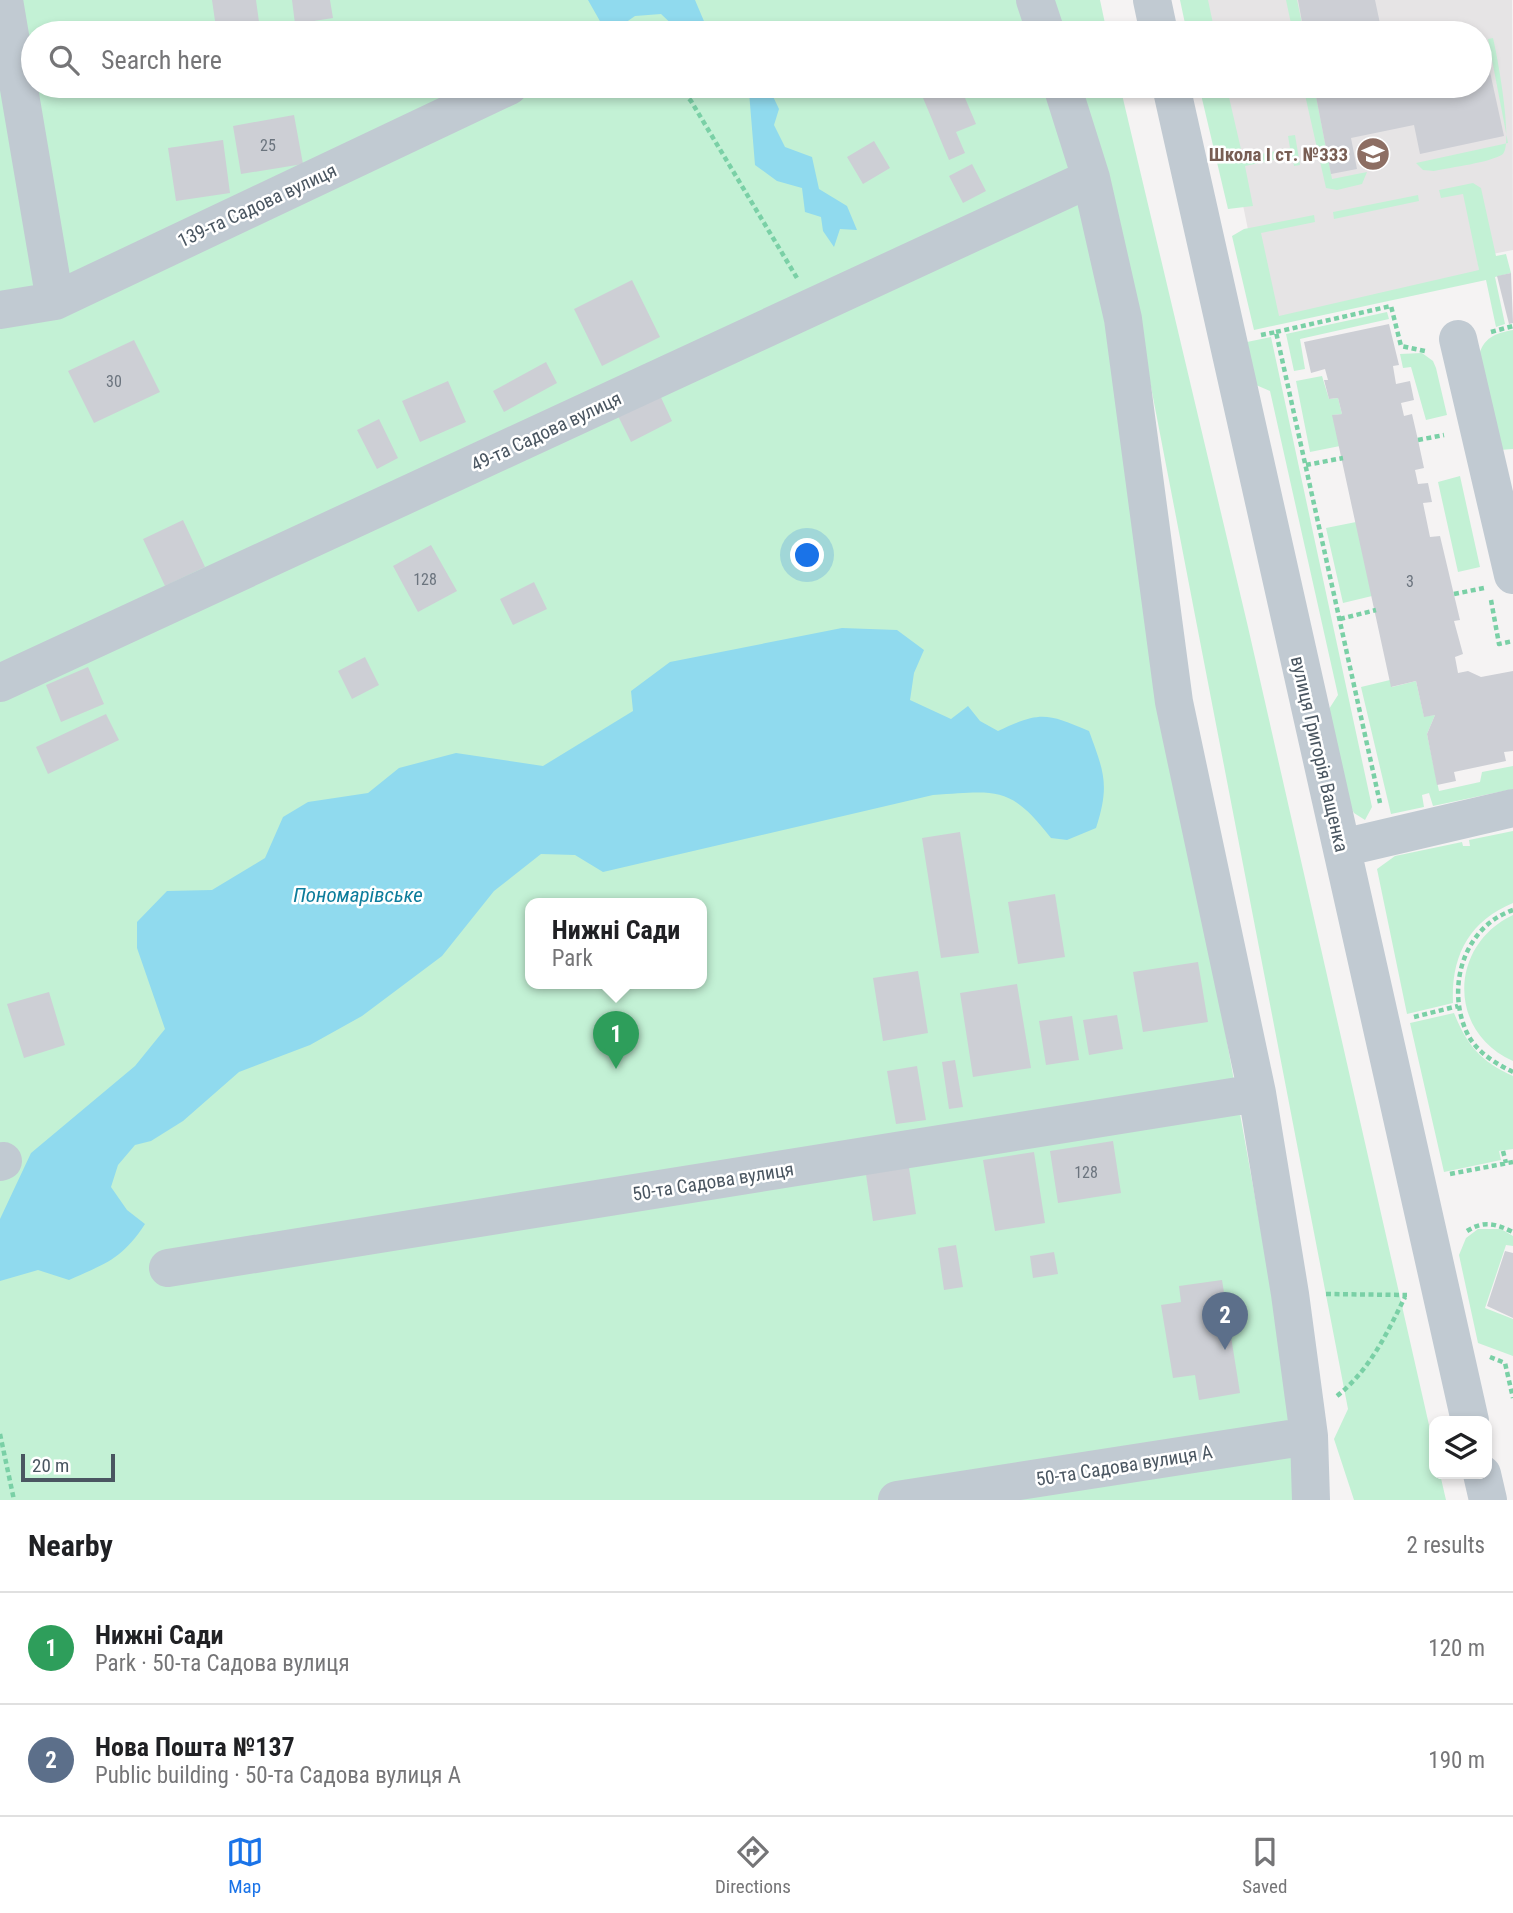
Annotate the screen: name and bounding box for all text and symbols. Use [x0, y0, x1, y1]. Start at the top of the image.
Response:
search box [21, 21, 1492, 98]
icon: search [45, 41, 83, 79]
text: Search here [101, 45, 222, 75]
school or university icon: Школа І ст. №333 [1354, 135, 1392, 173]
house number: 25 [260, 136, 276, 155]
place label: Школа І ст. №333 [1209, 143, 1348, 166]
street label: 139-та Садова вулиця [174, 159, 340, 252]
house number: 30 [106, 372, 122, 391]
street label: 49-та Садова вулиця [467, 387, 625, 476]
your location [790, 538, 824, 572]
house number: 128 [413, 570, 437, 589]
house number: 3 [1406, 572, 1414, 591]
street label: вулиця Григорія Ващенка [1286, 654, 1353, 854]
water label: Пономарівське [293, 883, 423, 907]
popup [525, 898, 707, 989]
text: Нижні Сади [552, 915, 680, 945]
text: Park [552, 945, 593, 972]
pin: 1 [593, 1011, 639, 1069]
street label: 50-та Садова вулиця [631, 1157, 795, 1206]
house number: 128 [1074, 1163, 1098, 1182]
pin: 2 [1202, 1292, 1248, 1350]
map controls [1429, 1416, 1492, 1479]
button: layers [1429, 1416, 1492, 1479]
street label: 50-та Садова вулиця А [1034, 1440, 1214, 1491]
scale bar [21, 1451, 116, 1483]
text: 20 m [32, 1454, 69, 1477]
text: Nearby [28, 1528, 113, 1563]
text: 2 results [1407, 1532, 1485, 1559]
text: Нижні Сади [95, 1620, 224, 1650]
text: 1 [45, 1635, 57, 1662]
text: 120 m [1428, 1635, 1485, 1662]
text: Park · 50-та Садова вулиця [95, 1650, 350, 1677]
text: Нова Пошта №137 [95, 1732, 295, 1762]
text: 2 [45, 1747, 57, 1774]
text: 190 m [1428, 1747, 1485, 1774]
text: Public building · 50-та Садова вулиця А [95, 1762, 461, 1789]
tab: Map [226, 1833, 264, 1898]
tab: Directions [715, 1833, 791, 1898]
tab: Saved [1242, 1833, 1287, 1898]

